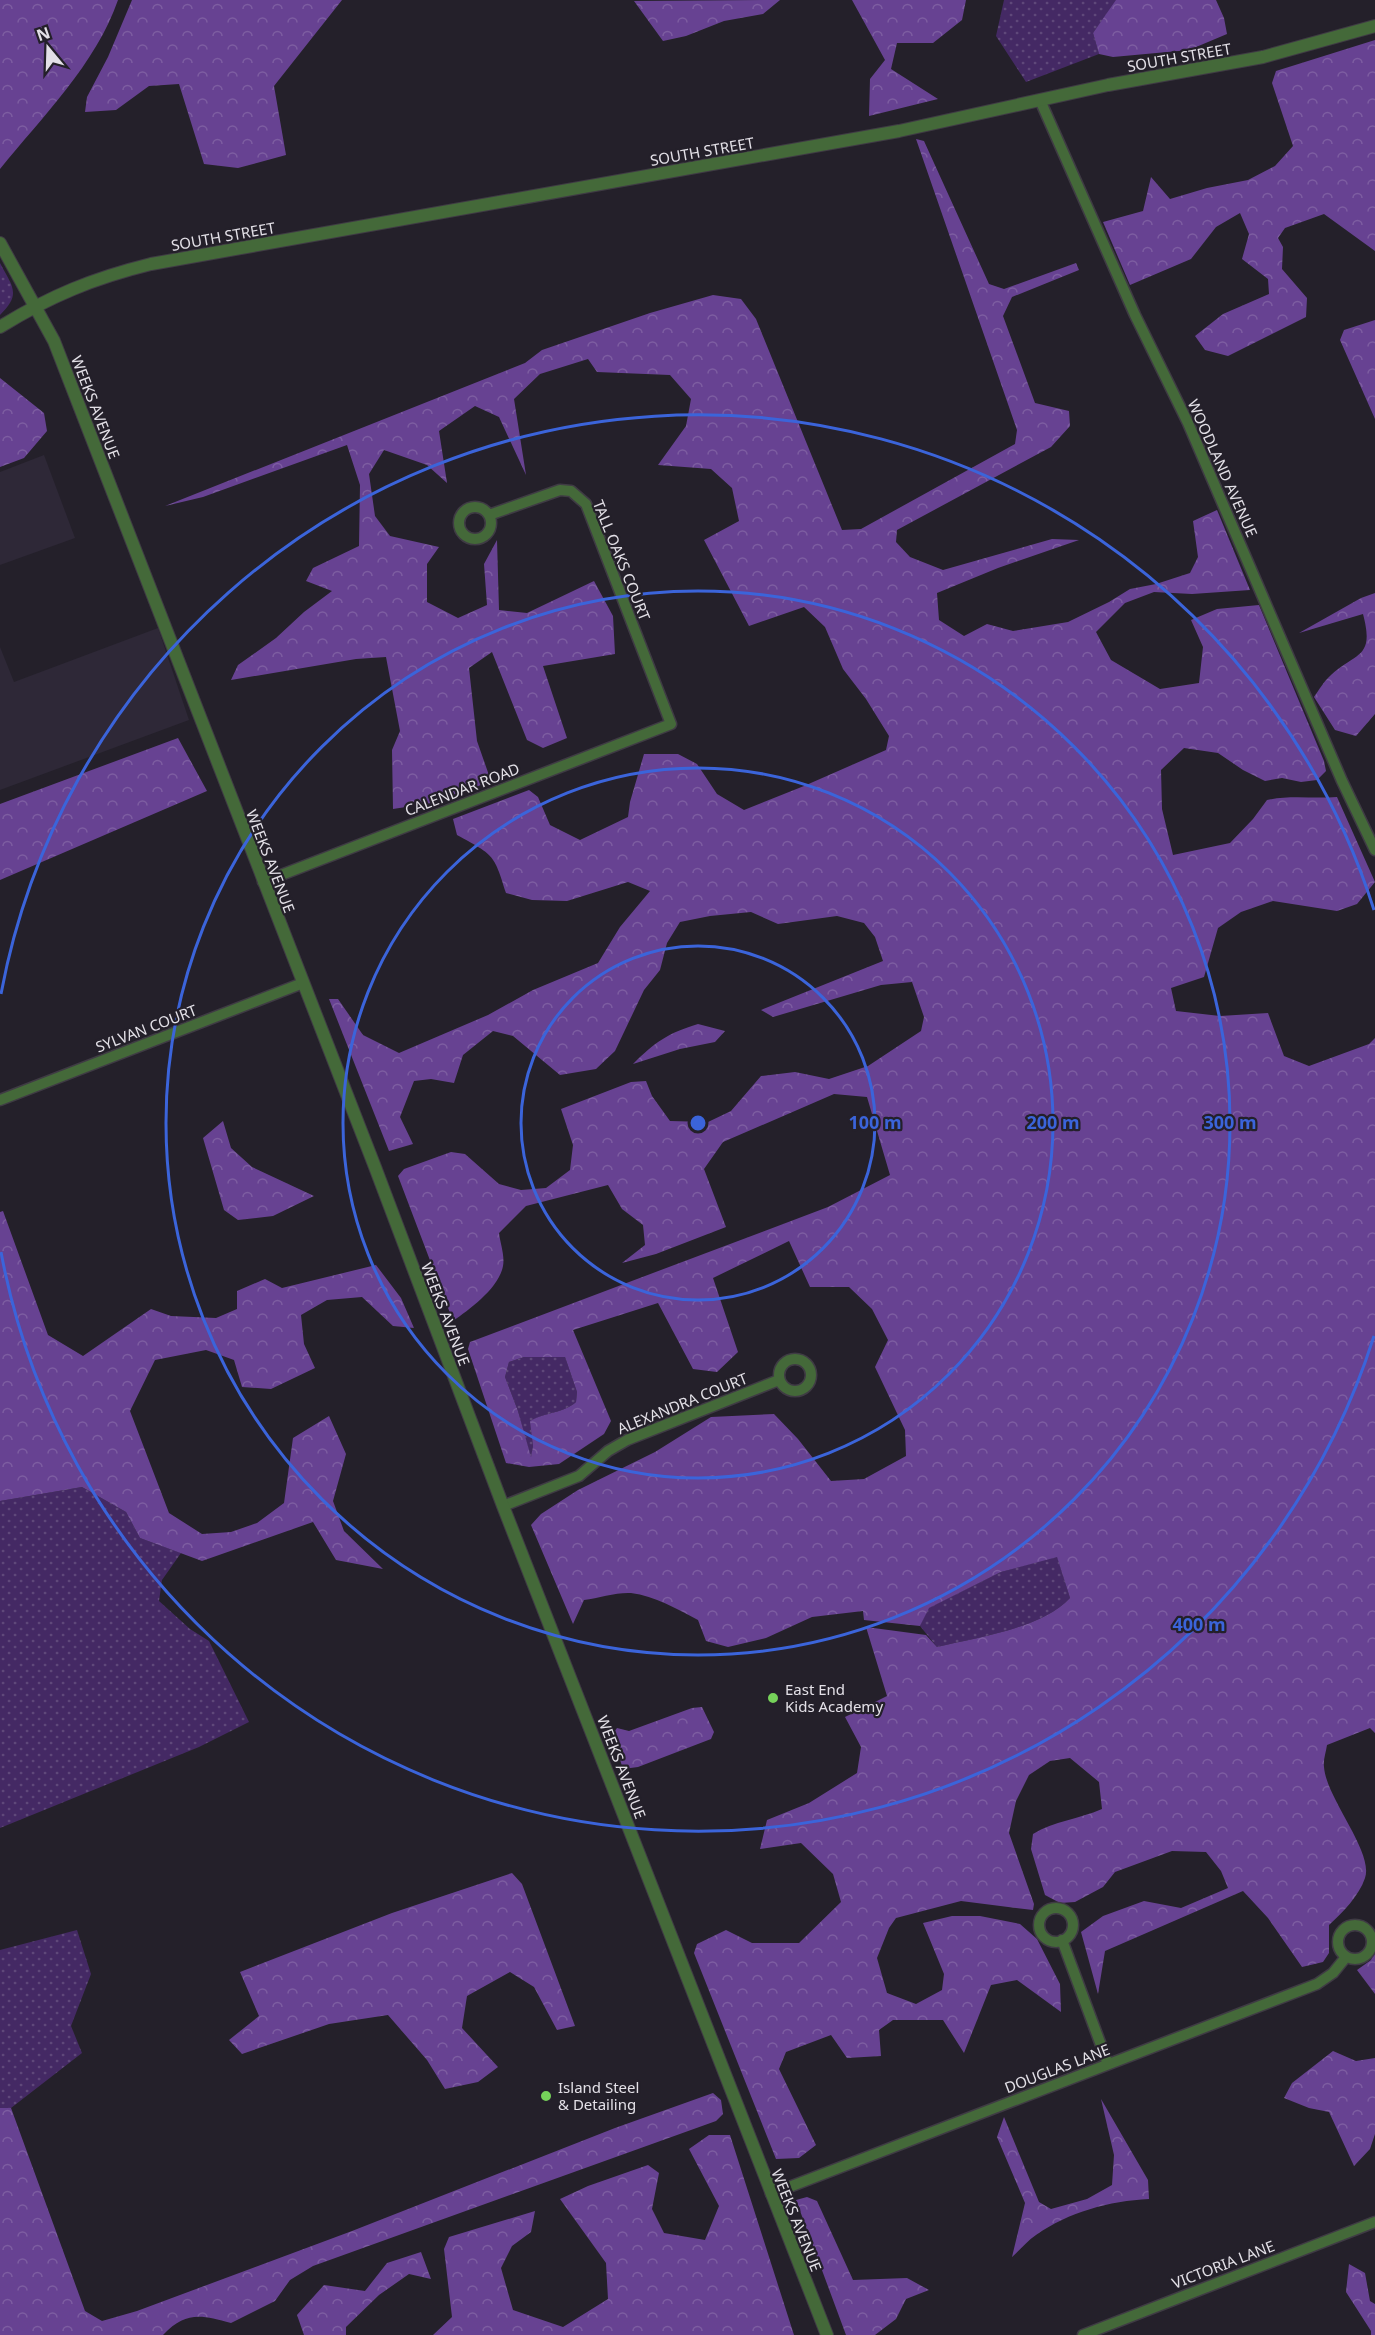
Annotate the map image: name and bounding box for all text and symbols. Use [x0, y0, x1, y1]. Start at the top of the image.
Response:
north arrow [18, 18, 78, 78]
text: N [33, 21, 53, 46]
street label: SOUTH STREET [1125, 38, 1233, 76]
street label: SOUTH STREET [648, 132, 756, 170]
street label: SOUTH STREET [169, 217, 277, 255]
street label: WEEKS AVENUE [67, 352, 125, 462]
street label: WOODLAND AVENUE [1184, 396, 1262, 540]
street label: TALL OAKS COURT [589, 497, 656, 624]
street label: CALENDAR ROAD [402, 758, 522, 820]
street label: WEEKS AVENUE [242, 806, 300, 916]
street label: SYLVAN COURT [92, 999, 200, 1057]
text: 100 m [848, 1110, 902, 1134]
text: 200 m [1026, 1110, 1080, 1134]
text: 300 m [1203, 1110, 1257, 1134]
centre of rings [688, 1113, 708, 1133]
street label: WEEKS AVENUE [417, 1259, 475, 1369]
street label: ALEXANDRA COURT [614, 1367, 751, 1438]
text: 400 m [1172, 1612, 1226, 1636]
place label: East End Kids Academy [785, 1679, 883, 1716]
marker: East End Kids Academy [766, 1691, 780, 1705]
street label: WEEKS AVENUE [593, 1712, 651, 1822]
street label: DOUGLAS LANE [1001, 2039, 1113, 2097]
place label: Island Steel & Detailing [558, 2077, 639, 2114]
marker: Island Steel & Detailing [539, 2089, 553, 2103]
street label: WEEKS AVENUE [767, 2166, 827, 2274]
street label: VICTORIA LANE [1169, 2235, 1277, 2293]

